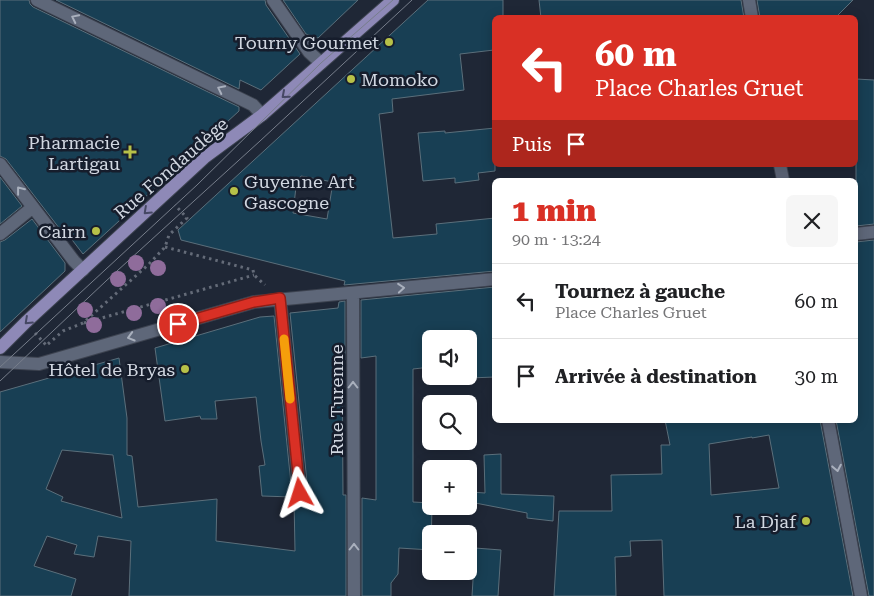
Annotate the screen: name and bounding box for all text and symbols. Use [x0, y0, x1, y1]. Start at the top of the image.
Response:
one-way arrow [71, 14, 80, 25]
place label: Tourny Gourmet [235, 32, 379, 53]
text: 60 m [595, 34, 677, 75]
icon: left [512, 35, 577, 100]
marker: Tourny Gourmet [383, 36, 395, 48]
place label: Momoko [361, 69, 438, 90]
marker: Momoko [345, 73, 357, 85]
text: Place Charles Gruet [595, 76, 804, 101]
one-way arrow [217, 85, 226, 95]
one-way arrow [281, 89, 290, 98]
street label: Rue Fondaudège [110, 113, 232, 223]
icon: arrive [562, 130, 590, 158]
place label: Pharmacie Lartigau [28, 132, 120, 174]
text: Puis [512, 133, 552, 156]
marker: Pharmacie Lartigau [124, 146, 136, 158]
place label: Guyenne Art Gascogne [244, 171, 355, 213]
marker: Guyenne Art Gascogne [228, 185, 240, 197]
one-way arrow [18, 187, 26, 196]
text: 1 min [512, 193, 596, 228]
button: close [786, 195, 838, 247]
one-way arrow [144, 205, 153, 214]
place label: Cairn [39, 221, 86, 242]
marker: Cairn [90, 225, 102, 237]
text: 90 m · 13:24 [512, 230, 601, 249]
text: Tournez à gauche [555, 280, 725, 303]
one-way arrow [397, 283, 405, 294]
icon: left [512, 287, 540, 315]
text: 60 m [795, 290, 838, 313]
pin [157, 303, 199, 345]
text: Place Charles Gruet [555, 303, 707, 322]
icon: arrive [164, 310, 192, 338]
one-way arrow [24, 315, 33, 324]
map controls [422, 330, 477, 580]
button: sound [422, 330, 477, 385]
one-way arrow [127, 331, 136, 342]
street label: Rue Turenne [326, 344, 347, 456]
place label: Hôtel de Bryas [48, 359, 175, 380]
icon: arrive [512, 362, 540, 390]
marker: Hôtel de Bryas [179, 363, 191, 375]
text: Arrivée à destination [555, 365, 757, 388]
text: 30 m [795, 365, 838, 388]
one-way arrow [348, 381, 358, 388]
button: search [422, 395, 477, 450]
button: + [422, 460, 477, 515]
one-way arrow [832, 463, 842, 472]
position arrow [273, 466, 325, 518]
place label: La Djaf [734, 511, 797, 532]
marker: La Djaf [800, 515, 812, 527]
button: − [422, 525, 477, 580]
one-way arrow [349, 543, 359, 551]

